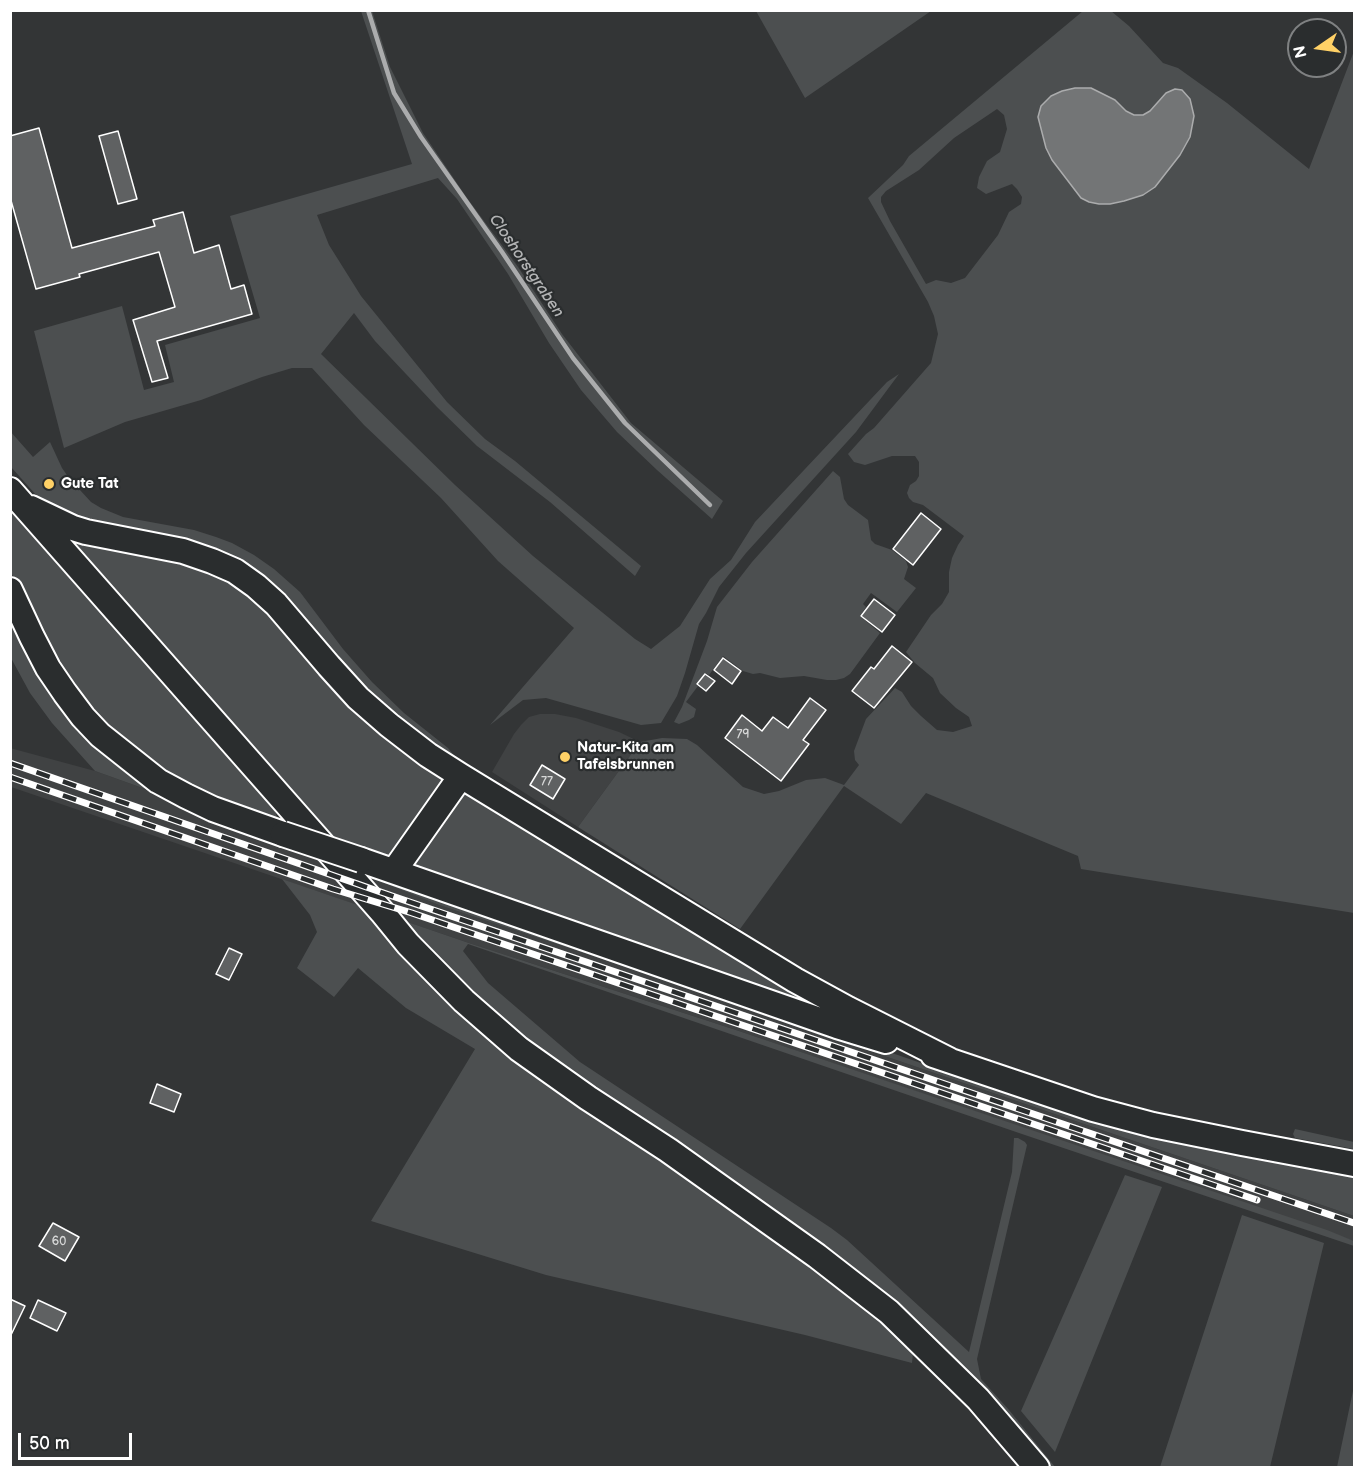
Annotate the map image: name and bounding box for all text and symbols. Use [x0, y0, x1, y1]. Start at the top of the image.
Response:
north arrow [1287, 18, 1347, 78]
text: N [1290, 44, 1312, 60]
water label: Closhorstgraben [484, 211, 568, 321]
place label: Gute Tat [61, 475, 118, 493]
marker: Gute Tat [42, 477, 56, 491]
house number: 79 [737, 728, 749, 742]
place label: Natur-Kita am Tafelsbrunnen [577, 739, 674, 774]
marker: Natur-Kita am Tafelsbrunnen [558, 750, 572, 764]
house number: 77 [541, 775, 553, 789]
house number: 60 [52, 1235, 66, 1249]
scale bar [21, 1421, 135, 1459]
text: 50 m [29, 1433, 70, 1454]

